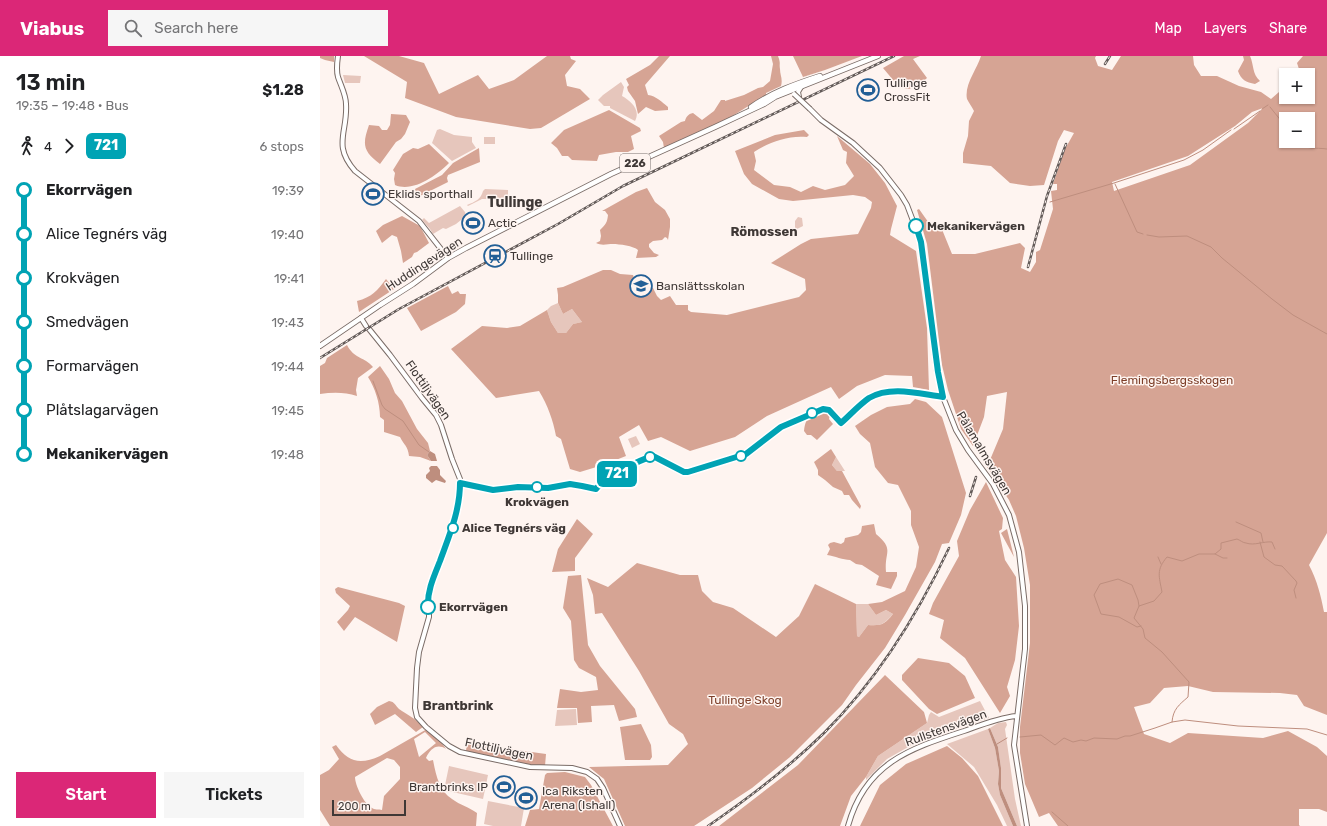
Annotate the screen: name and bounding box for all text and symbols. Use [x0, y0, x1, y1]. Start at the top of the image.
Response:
search box [108, 10, 388, 46]
text: Viabus [20, 17, 84, 40]
icon: search [122, 17, 144, 39]
text: Search here [154, 19, 238, 37]
text: Map [1155, 20, 1182, 37]
text: Layers [1204, 20, 1247, 37]
text: Share [1269, 20, 1307, 37]
map controls [1279, 68, 1315, 148]
button: + [1279, 68, 1315, 104]
text: 13 min [16, 69, 86, 96]
place label: Tullinge CrossFit [884, 76, 930, 104]
sports icon: Tullinge CrossFit [855, 77, 881, 103]
text: $1.28 [262, 81, 304, 99]
text: 19:35 – 19:48 · Bus [16, 98, 129, 113]
button: − [1279, 112, 1315, 148]
icon: walk [16, 135, 38, 157]
icon: forward [58, 135, 80, 157]
text: 721 [94, 137, 118, 154]
text: 4 [44, 139, 52, 154]
text: 6 stops [259, 139, 304, 154]
road number: 226 [620, 154, 650, 172]
text: Ekorrvägen [46, 181, 132, 199]
sports icon: Eklids sporthall [360, 181, 386, 207]
text: 19:39 [272, 183, 304, 198]
place label: Eklids sporthall [388, 187, 473, 201]
district label: Tullinge [487, 194, 543, 211]
sports icon: Actic [460, 210, 486, 236]
place label: Actic [488, 216, 517, 230]
marker: Mekanikervägen [908, 218, 924, 234]
place label: Mekanikervägen [927, 219, 1025, 233]
district label: Römossen [730, 224, 798, 239]
text: Alice Tegnérs väg [46, 225, 167, 243]
text: 19:40 [271, 227, 304, 242]
street label: Huddingevägen [383, 234, 465, 294]
station icon: Tullinge [482, 243, 508, 269]
place label: Tullinge [510, 249, 553, 263]
text: Krokvägen [46, 269, 120, 287]
text: 19:41 [274, 271, 304, 286]
school or university icon: Banslättsskolan [628, 273, 654, 299]
place label: Banslättsskolan [656, 279, 745, 293]
text: Smedvägen [46, 313, 129, 331]
text: 19:43 [272, 315, 304, 330]
text: Formarvägen [46, 357, 139, 375]
street label: Flottiljvägen [402, 358, 454, 422]
text: 19:44 [271, 359, 304, 374]
park label: Flemingsbergsskogen [1111, 373, 1233, 387]
text: Plåtslagarvägen [46, 401, 159, 419]
text: 19:45 [272, 403, 304, 418]
unlabelled marker [806, 407, 818, 419]
street label: Pålamalmsvägen [954, 409, 1014, 497]
text: Mekanikervägen [46, 445, 168, 463]
text: 19:48 [271, 447, 304, 462]
unlabelled marker [735, 450, 747, 462]
unlabelled marker [644, 451, 656, 463]
line badge: 721 [594, 461, 640, 487]
text: 721 [605, 465, 629, 482]
marker: Krokvägen [531, 481, 543, 493]
place label: Krokvägen [505, 495, 569, 509]
place label: Alice Tegnérs väg [462, 521, 566, 535]
marker: Alice Tegnérs väg [447, 522, 459, 534]
marker: Ekorrvägen [420, 599, 436, 615]
place label: Ekorrvägen [439, 600, 508, 614]
park label: Tullinge Skog [708, 693, 782, 707]
district label: Brantbrink [423, 698, 494, 713]
street label: Rullstensvägen [903, 707, 989, 749]
street label: Flottiljvägen [464, 735, 534, 763]
button: Start [16, 772, 156, 818]
button: Tickets [164, 772, 304, 818]
sports icon: Brantbrinks IP [491, 774, 517, 800]
place label: Brantbrinks IP [409, 780, 488, 794]
place label: Ica Riksten Arena (Ishall) [542, 784, 615, 812]
sports icon: Ica Riksten Arena (Ishall) [513, 785, 539, 811]
scale bar [332, 798, 406, 817]
text: 200 m [338, 800, 371, 813]

